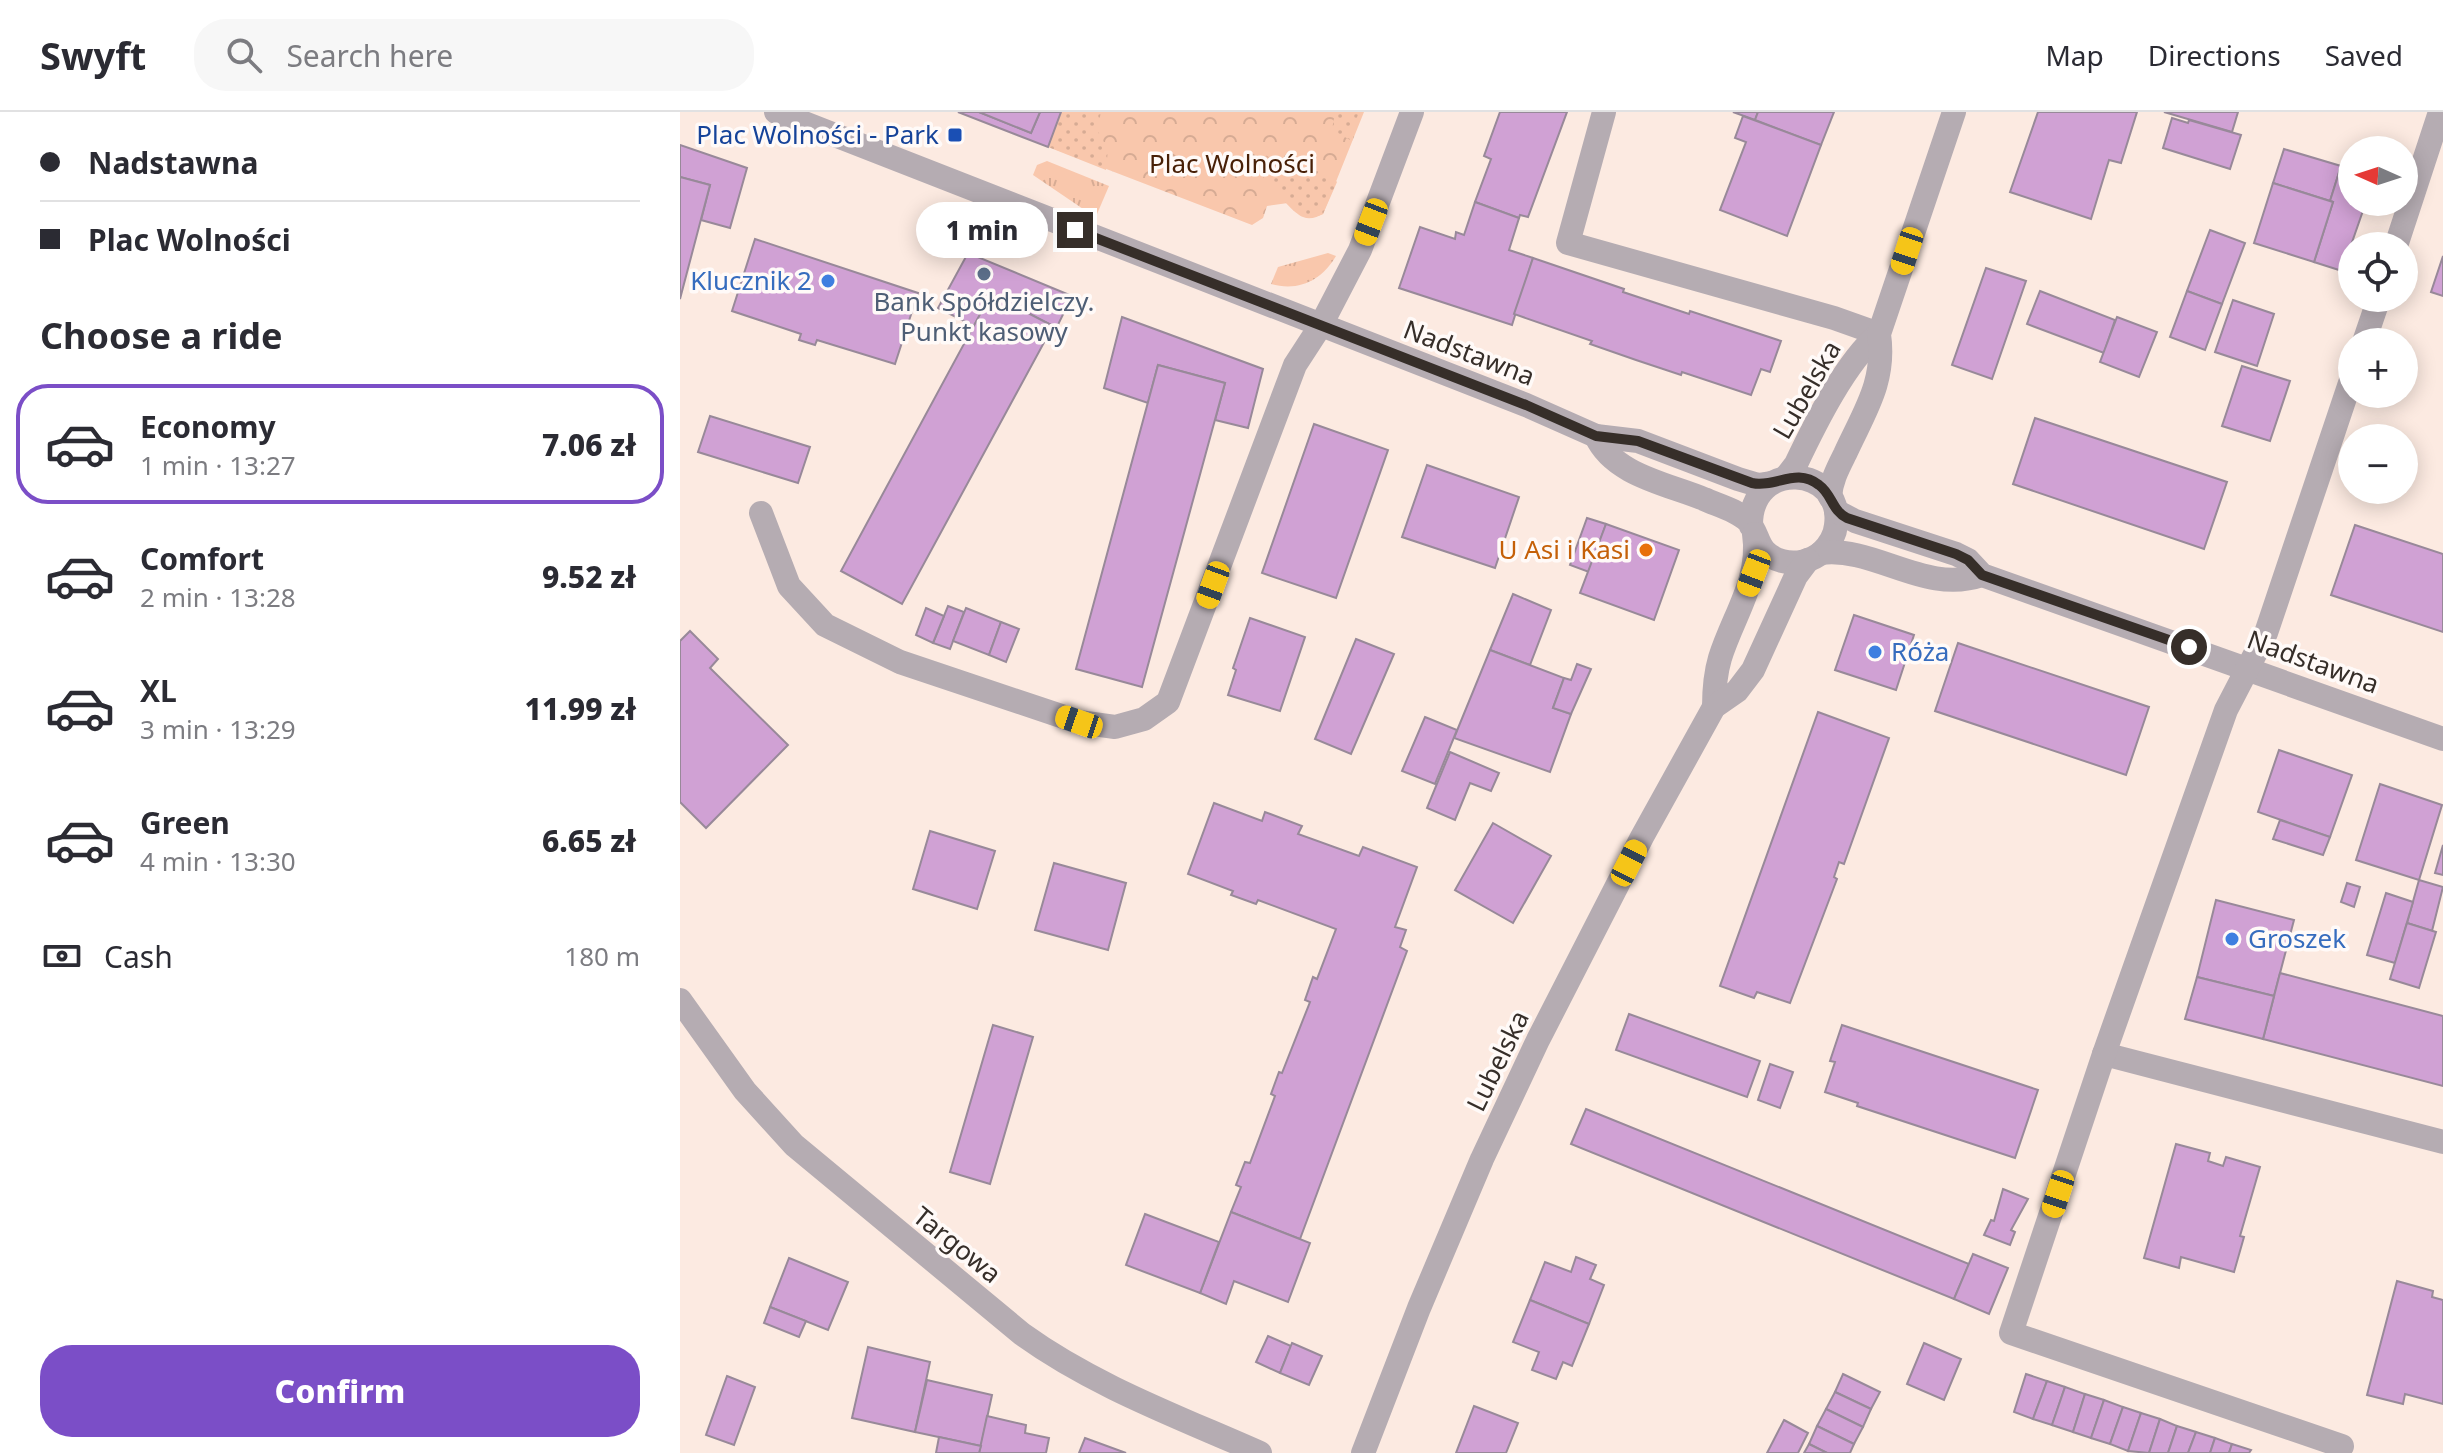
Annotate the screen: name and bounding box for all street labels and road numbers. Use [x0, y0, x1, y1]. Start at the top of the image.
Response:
street label: Nadstawna [1399, 311, 1540, 394]
street label: Lubelska [1764, 334, 1849, 445]
street label: Nadstawna [2242, 621, 2384, 702]
street label: Lubelska [1457, 1004, 1537, 1117]
street label: Targowa [906, 1198, 1009, 1291]

